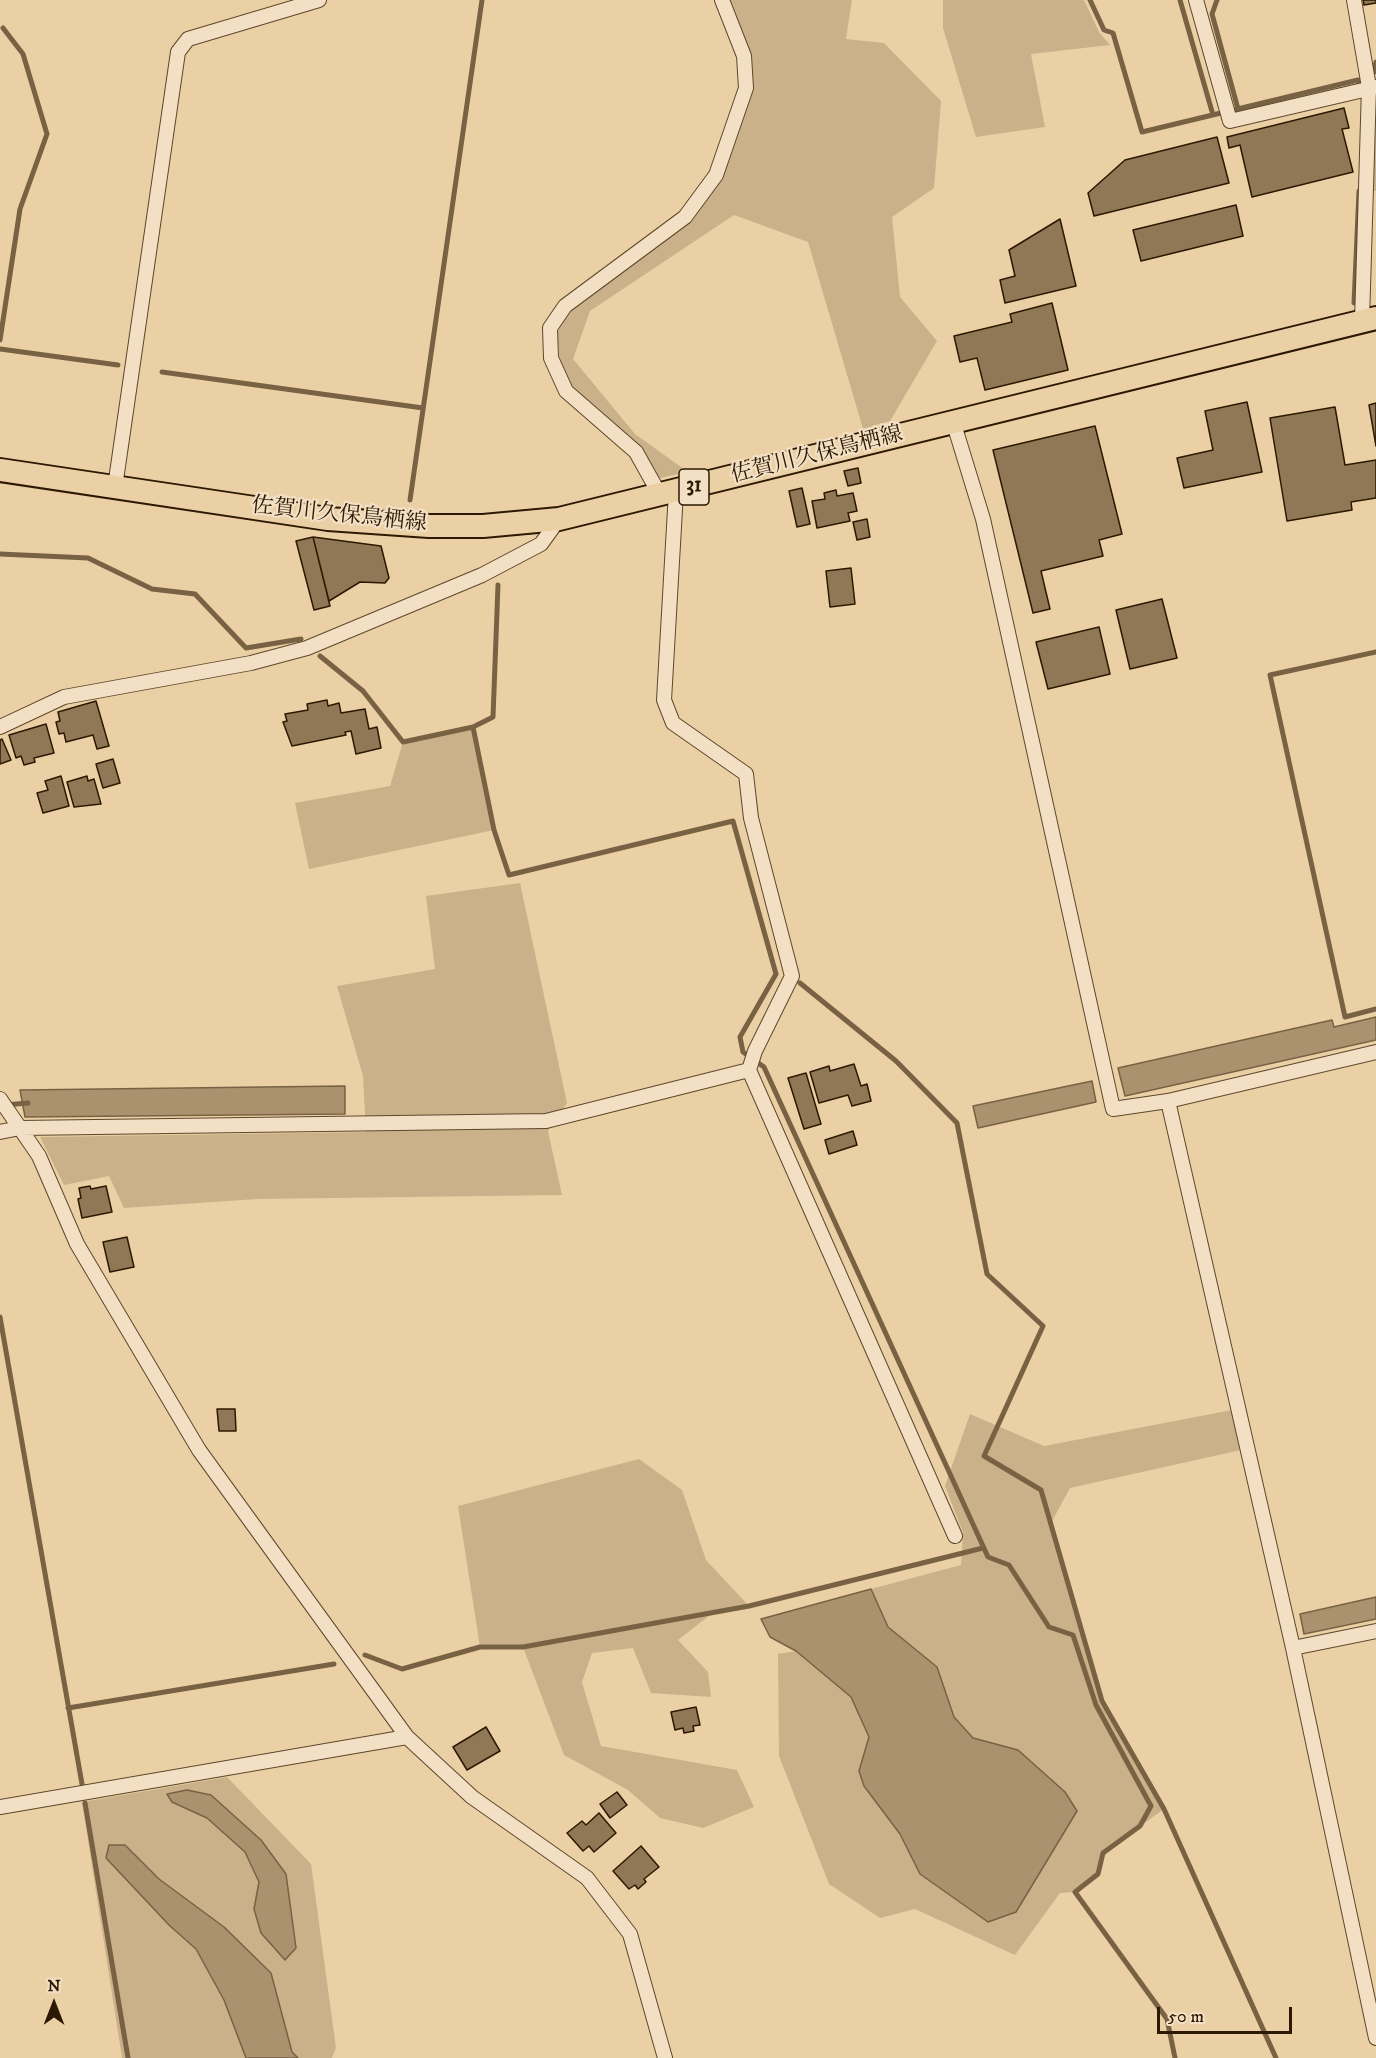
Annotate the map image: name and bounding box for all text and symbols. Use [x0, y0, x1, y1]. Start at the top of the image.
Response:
street label: 佐賀川久保鳥栖線 [728, 422, 906, 490]
road number: 31 [679, 469, 709, 505]
street label: 佐賀川久保鳥栖線 [250, 494, 428, 538]
north arrow [24, 1974, 84, 2034]
text: N [47, 1976, 61, 1996]
scale bar [1160, 1995, 1295, 2033]
text: 50 m [1168, 2006, 1204, 2028]

